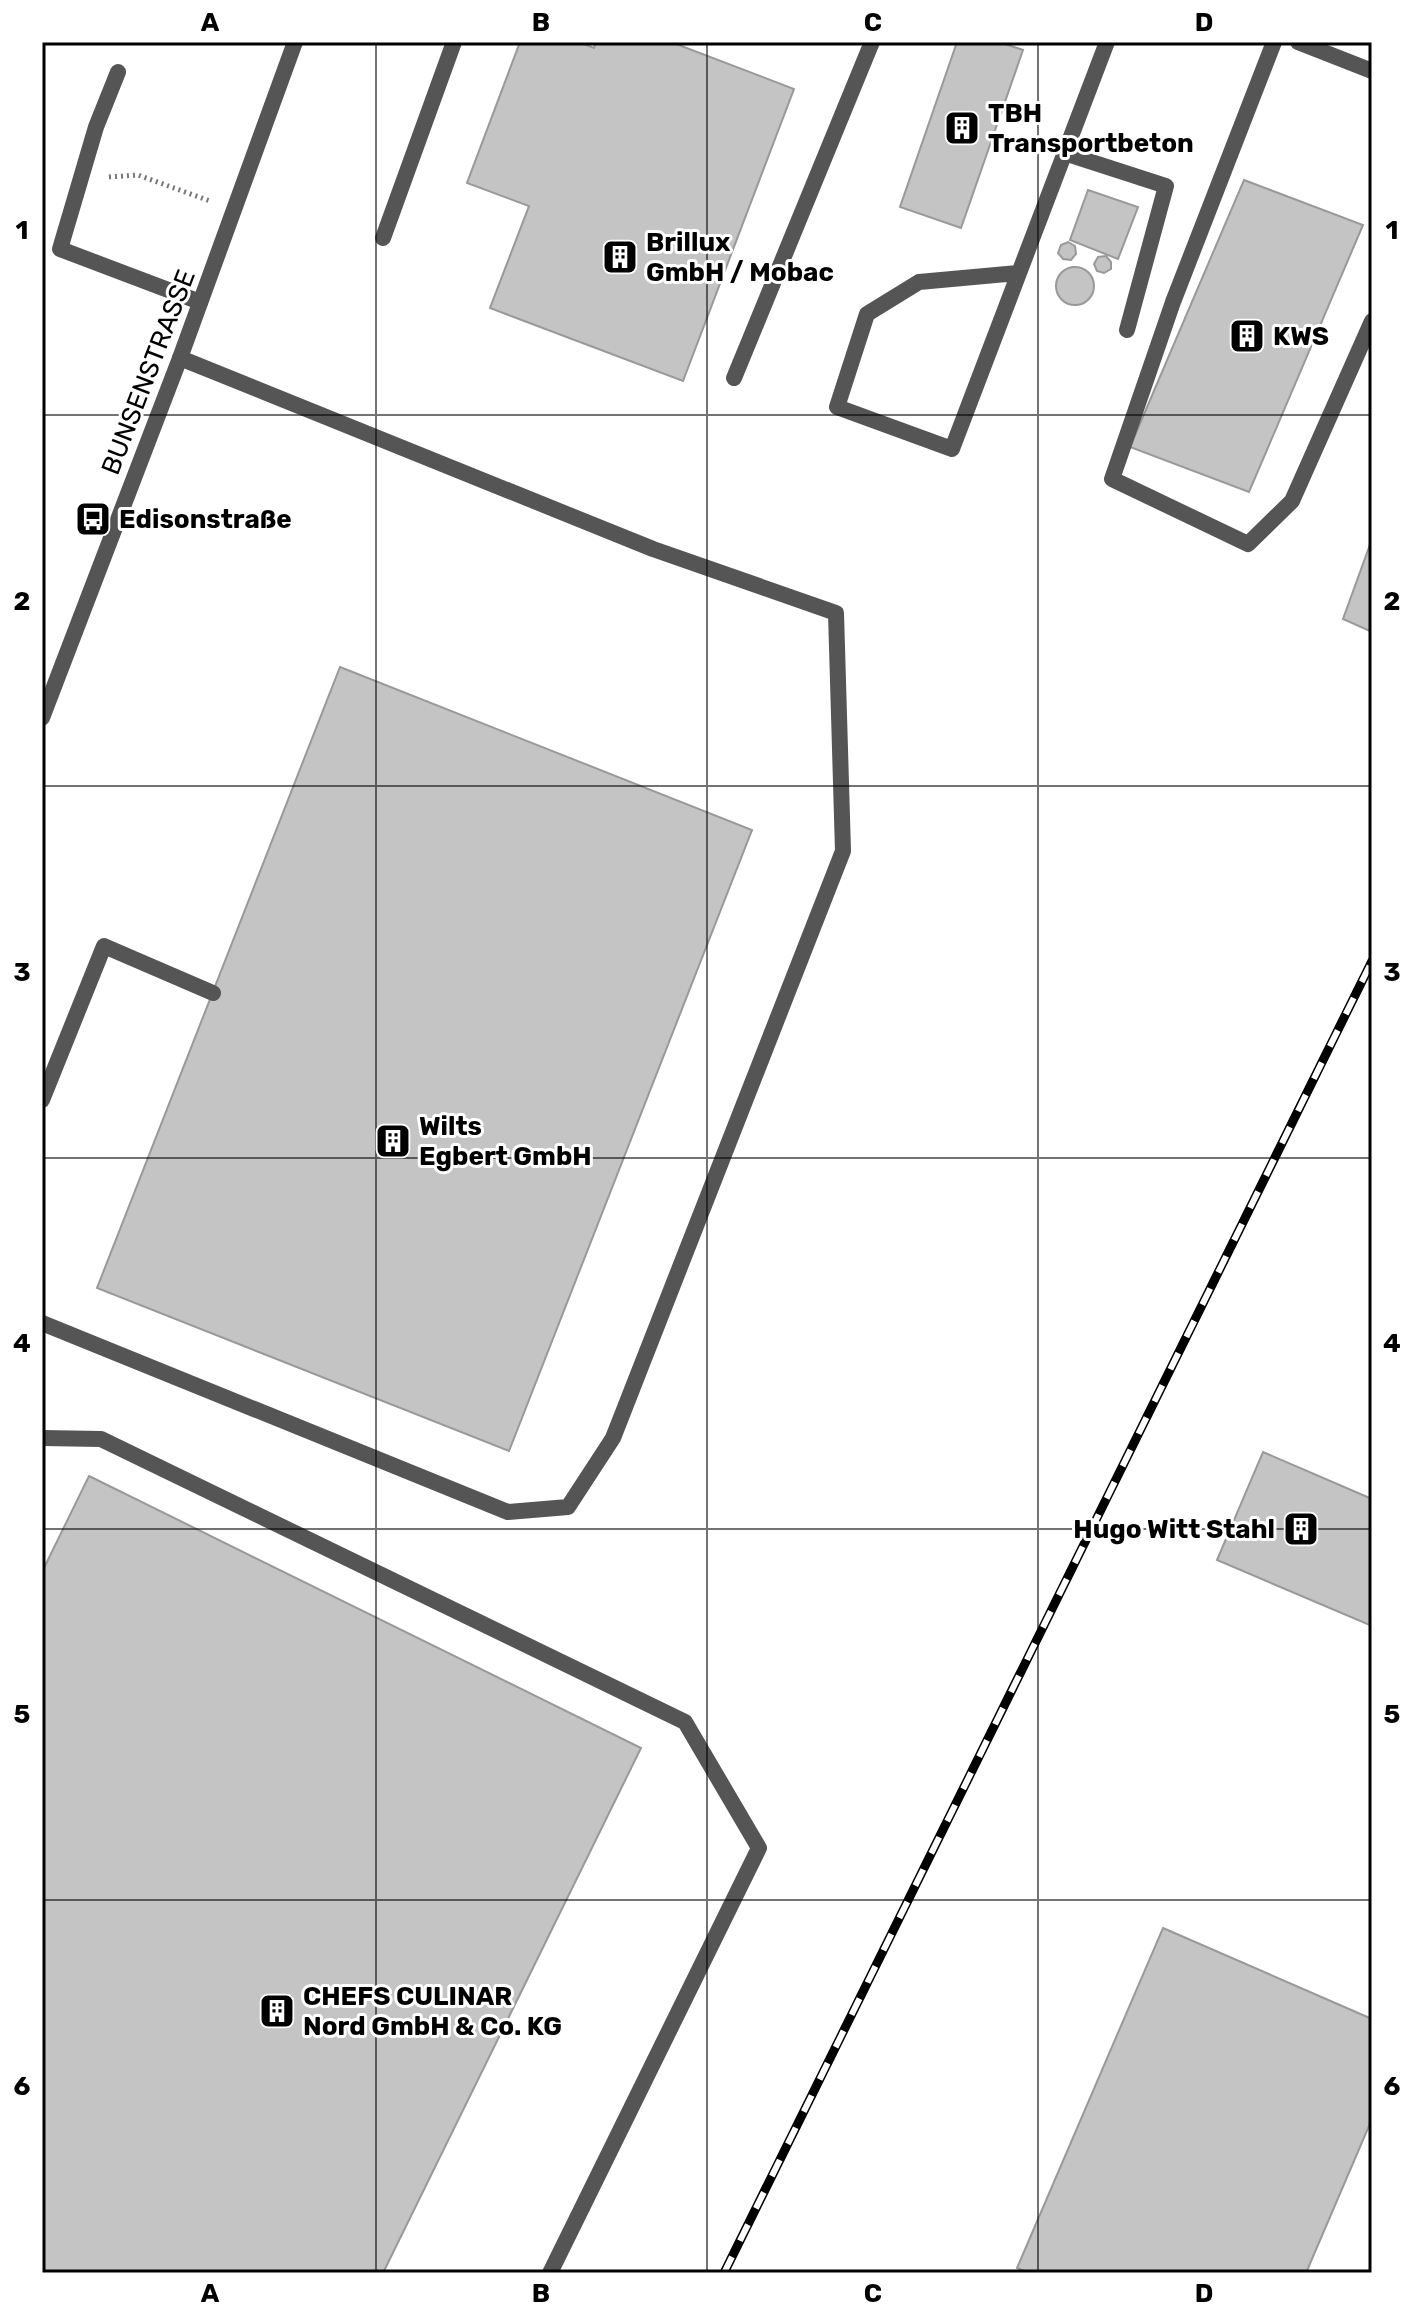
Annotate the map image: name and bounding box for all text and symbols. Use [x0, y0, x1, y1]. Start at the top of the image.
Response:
text: A [201, 7, 220, 38]
text: B [532, 7, 550, 38]
text: C [864, 7, 882, 38]
text: D [1195, 7, 1213, 38]
place label: TBH Transportbeton [988, 98, 1194, 159]
building icon: TBH Transportbeton [943, 109, 981, 147]
text: 1 [16, 215, 28, 246]
text: 1 [1386, 215, 1398, 246]
place label: Brillux GmbH / Mobac [646, 227, 834, 288]
building icon: Brillux GmbH / Mobac [601, 238, 639, 276]
street label: BUNSENSTRASSE [95, 265, 202, 479]
building icon: KWS [1228, 317, 1266, 355]
place label: KWS [1273, 321, 1329, 352]
bus stop icon: Edisonstraße [74, 500, 112, 538]
place label: Edisonstraße [119, 504, 292, 535]
text: 2 [14, 586, 30, 617]
text: 2 [1384, 586, 1400, 617]
text: 3 [13, 957, 31, 988]
text: 3 [1383, 957, 1401, 988]
place label: Wilts Egbert GmbH [419, 1111, 592, 1172]
building icon: Wilts Egbert GmbH [374, 1122, 412, 1160]
text: 4 [13, 1328, 31, 1359]
text: 4 [1383, 1328, 1401, 1359]
building icon: Hugo Witt Stahl [1282, 1510, 1320, 1548]
place label: Hugo Witt Stahl [1073, 1514, 1275, 1545]
text: 5 [14, 1699, 30, 1730]
text: 5 [1384, 1699, 1400, 1730]
place label: CHEFS CULINAR Nord GmbH & Co. KG [303, 1981, 562, 2042]
building icon: CHEFS CULINAR Nord GmbH & Co. KG [258, 1992, 296, 2030]
text: 6 [14, 2071, 31, 2102]
text: 6 [1384, 2071, 1401, 2102]
text: A [201, 2278, 220, 2309]
text: B [532, 2278, 550, 2309]
text: C [864, 2278, 882, 2309]
text: D [1195, 2278, 1213, 2309]

